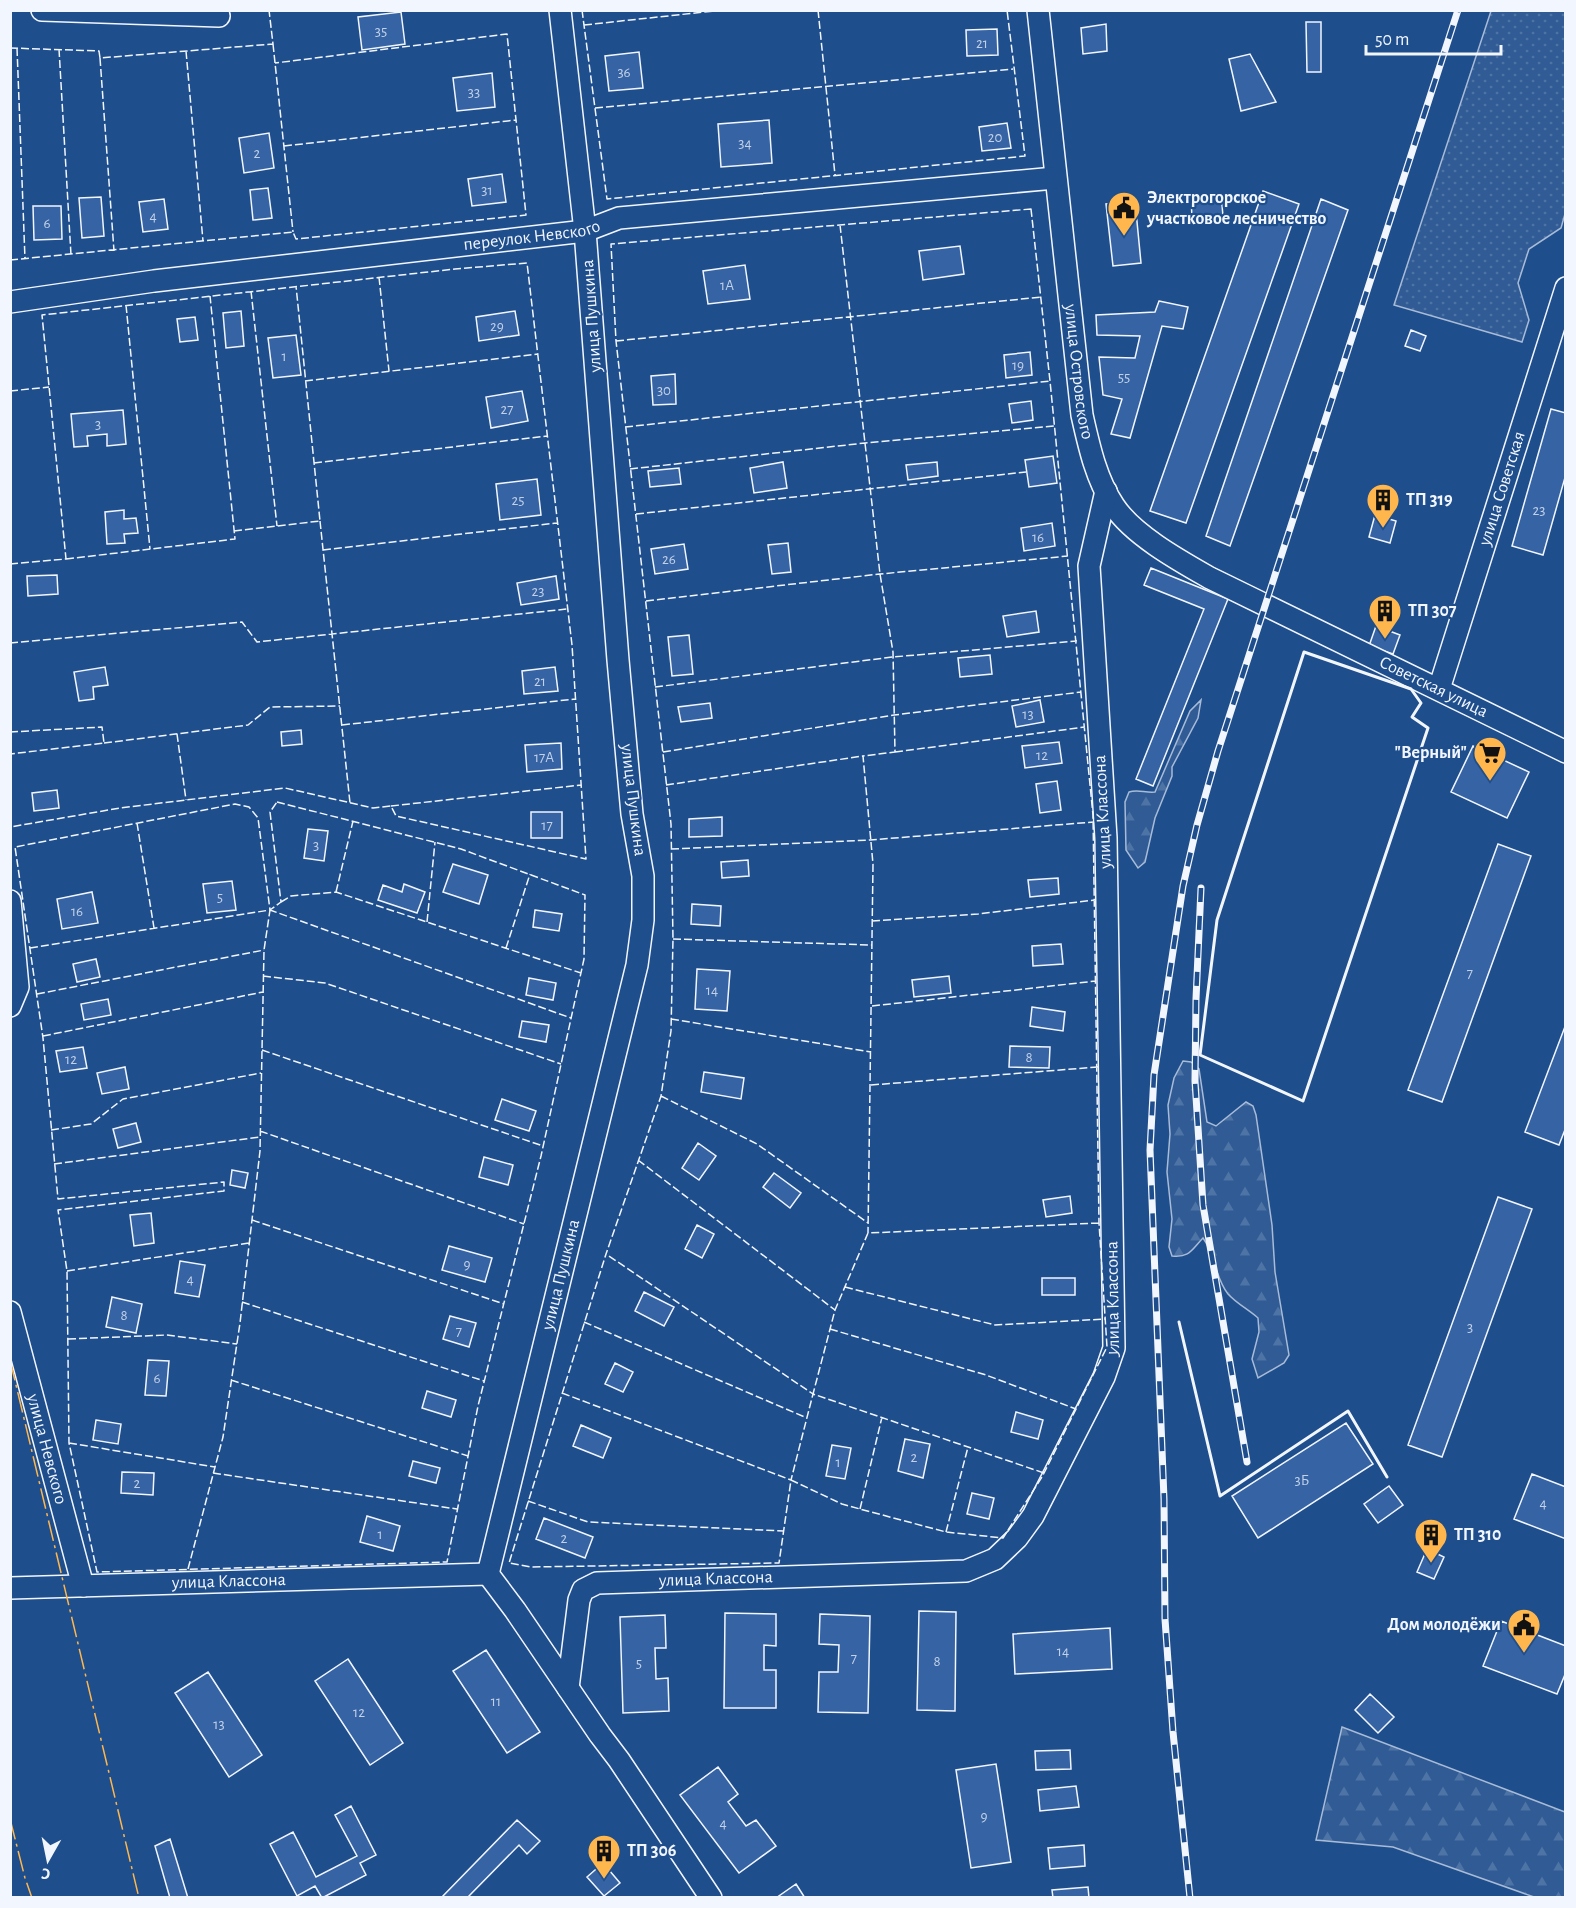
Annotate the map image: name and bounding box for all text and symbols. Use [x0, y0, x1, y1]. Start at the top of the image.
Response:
scale bar [1366, 18, 1501, 56]
house number: 35 [375, 24, 387, 39]
text: 50 m [1375, 31, 1409, 49]
house number: 21 [976, 36, 988, 51]
house number: 36 [617, 65, 631, 80]
house number: 33 [468, 85, 480, 100]
house number: 20 [988, 130, 1002, 145]
house number: 34 [738, 136, 752, 151]
house number: 2 [254, 146, 261, 161]
house number: 31 [481, 183, 493, 198]
place label: Электрогорское участковое лесничество [1146, 189, 1326, 228]
public building icon: Электрогорское участковое лесничество [1106, 190, 1142, 237]
house number: 4 [149, 209, 157, 224]
house number: 6 [43, 216, 51, 231]
street label: переулок Невского [462, 217, 603, 254]
street label: улица Пушкина [579, 259, 605, 374]
house number: 1А [720, 278, 734, 293]
street label: улица Островского [1061, 302, 1096, 441]
house number: 29 [490, 319, 504, 334]
house number: 1 [281, 349, 287, 364]
house number: 19 [1012, 358, 1024, 373]
house number: 55 [1118, 370, 1130, 385]
house number: 30 [657, 383, 671, 398]
house number: 27 [500, 402, 514, 417]
house number: 3 [95, 417, 101, 432]
street label: улица Советская [1476, 430, 1529, 549]
building icon: ТП 319 [1365, 482, 1401, 529]
place label: ТП 319 [1406, 491, 1453, 509]
house number: 25 [511, 493, 525, 508]
house number: 23 [1532, 503, 1546, 518]
house number: 16 [1032, 530, 1044, 545]
house number: 26 [662, 552, 676, 567]
house number: 23 [531, 584, 545, 599]
building icon: ТП 307 [1367, 593, 1403, 640]
place label: ТП 307 [1408, 602, 1457, 620]
street label: Советская улица [1376, 653, 1491, 721]
house number: 21 [534, 674, 546, 689]
house number: 13 [1022, 707, 1034, 722]
supermarket icon: "Верный" [1472, 735, 1508, 782]
street label: улица Пушкина [617, 742, 649, 857]
place label: "Верный" [1395, 744, 1467, 762]
house number: 12 [1036, 748, 1048, 763]
house number: 17А [534, 750, 554, 765]
street label: улица Классона [1091, 755, 1115, 870]
house number: 17 [541, 818, 553, 833]
house number: 3 [313, 838, 319, 853]
house number: 5 [217, 890, 223, 905]
house number: 16 [71, 904, 83, 919]
house number: 7 [1467, 966, 1473, 981]
house number: 14 [706, 983, 718, 998]
house number: 8 [1025, 1050, 1033, 1065]
house number: 12 [65, 1052, 77, 1067]
street label: улица Пушкина [539, 1218, 583, 1333]
street label: улица Классона [1103, 1241, 1123, 1359]
house number: 9 [463, 1257, 471, 1272]
house number: 4 [186, 1272, 194, 1287]
house number: 8 [120, 1308, 128, 1323]
house number: 3 [1467, 1320, 1473, 1335]
house number: 7 [456, 1324, 462, 1339]
house number: 6 [153, 1371, 161, 1386]
street label: улица Невского [23, 1391, 70, 1506]
house number: 2 [911, 1450, 918, 1465]
house number: 1 [835, 1455, 841, 1470]
house number: 3Б [1295, 1473, 1309, 1488]
house number: 2 [134, 1476, 141, 1491]
house number: 4 [1539, 1496, 1547, 1511]
building icon: ТП 310 [1413, 1517, 1449, 1564]
place label: ТП 310 [1454, 1526, 1501, 1544]
house number: 1 [377, 1527, 383, 1542]
house number: 2 [561, 1531, 568, 1546]
street label: улица Классона [658, 1568, 773, 1590]
street label: улица Классона [171, 1571, 286, 1592]
public building icon: Дом молодёжи [1506, 1607, 1542, 1654]
place label: Дом молодёжи [1387, 1616, 1501, 1634]
house number: 14 [1057, 1644, 1069, 1659]
house number: 7 [851, 1651, 857, 1666]
house number: 8 [933, 1654, 941, 1669]
house number: 5 [636, 1656, 642, 1671]
house number: 11 [491, 1694, 501, 1709]
house number: 12 [353, 1705, 365, 1720]
house number: 13 [213, 1717, 225, 1732]
house number: 9 [980, 1809, 988, 1824]
house number: 4 [719, 1816, 727, 1831]
north arrow [18, 1830, 78, 1890]
building icon: ТП 306 [586, 1833, 622, 1880]
place label: ТП 306 [627, 1842, 677, 1860]
text: С [40, 1865, 51, 1882]

